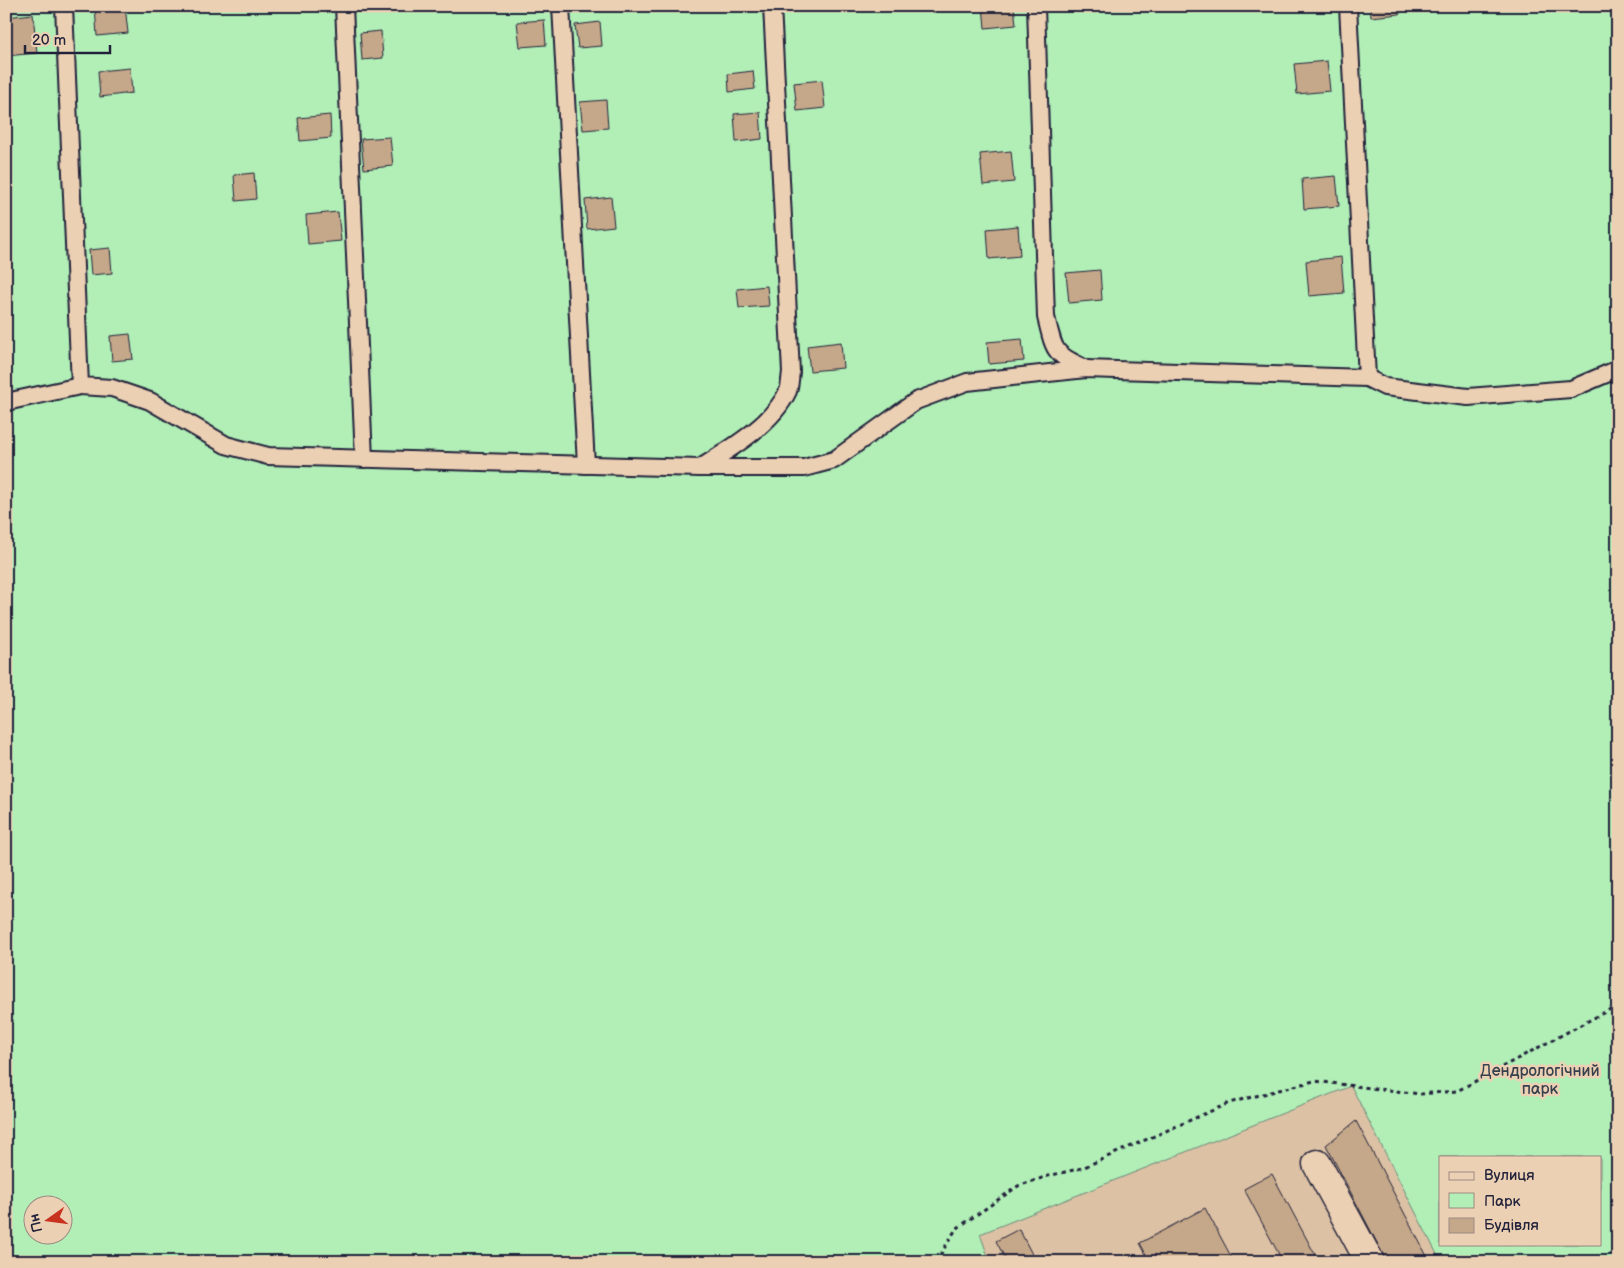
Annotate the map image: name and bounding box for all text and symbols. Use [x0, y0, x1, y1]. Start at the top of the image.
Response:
scale bar [25, 22, 110, 54]
text: 20 m [32, 31, 66, 50]
park label: Дендрологічний парк [1480, 1062, 1600, 1099]
legend [1439, 1156, 1602, 1246]
text: Вулиця [1484, 1166, 1535, 1185]
text: Парк [1484, 1192, 1521, 1211]
north arrow [22, 1196, 72, 1246]
text: Пн [25, 1212, 46, 1234]
text: Будівля [1484, 1216, 1539, 1235]

